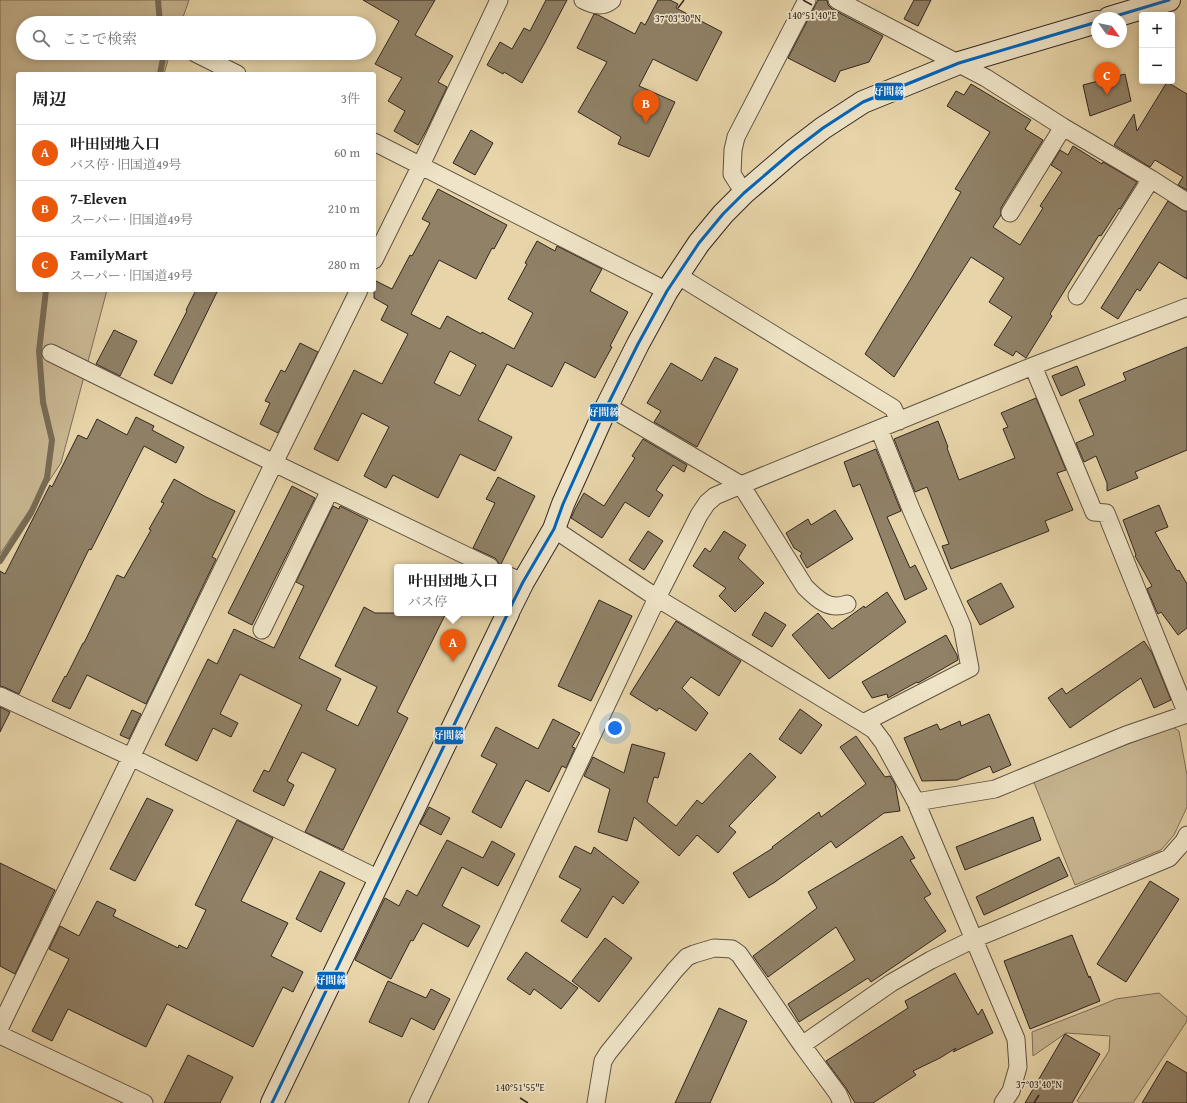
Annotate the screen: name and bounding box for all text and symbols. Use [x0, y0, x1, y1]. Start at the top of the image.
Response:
text: 140°51'40"E [787, 8, 837, 23]
text: 37°03'30"N [655, 11, 701, 26]
north arrow [1091, 12, 1127, 48]
map controls [1139, 12, 1175, 84]
button: + [1139, 12, 1175, 48]
search box [16, 16, 376, 60]
icon: search [30, 27, 52, 49]
text: ここで検索 [62, 28, 137, 49]
button: − [1139, 48, 1175, 84]
pin: C [1094, 62, 1120, 95]
line badge: 好間線 [874, 82, 904, 101]
text: 好間線 [873, 83, 906, 99]
text: 周辺 [32, 86, 66, 111]
text: 3件 [341, 89, 360, 108]
pin: B [633, 90, 659, 123]
text: 叶田団地入口 [70, 133, 160, 154]
text: A [41, 143, 49, 162]
text: 60 m [334, 143, 360, 162]
text: バス停 · 旧国道49号 [70, 155, 181, 174]
text: 7-Eleven [70, 188, 127, 209]
text: B [41, 199, 49, 218]
text: 210 m [328, 199, 360, 218]
text: スーパー · 旧国道49号 [70, 210, 193, 229]
text: FamilyMart [70, 244, 148, 265]
text: C [41, 255, 49, 274]
text: 280 m [328, 255, 360, 274]
text: スーパー · 旧国道49号 [70, 266, 193, 285]
line badge: 好間線 [589, 403, 619, 422]
text: 好間線 [588, 404, 621, 420]
popup [394, 564, 512, 616]
text: 叶田団地入口 [408, 570, 498, 591]
text: バス停 [408, 592, 447, 611]
pin: A [440, 629, 466, 662]
your location [605, 718, 625, 738]
line badge: 好間線 [434, 726, 464, 745]
text: 好間線 [433, 727, 466, 743]
line badge: 好間線 [316, 971, 346, 990]
text: 好間線 [315, 972, 348, 988]
text: 37°03'40"N [1016, 1077, 1062, 1092]
text: 140°51'55"E [495, 1080, 545, 1095]

